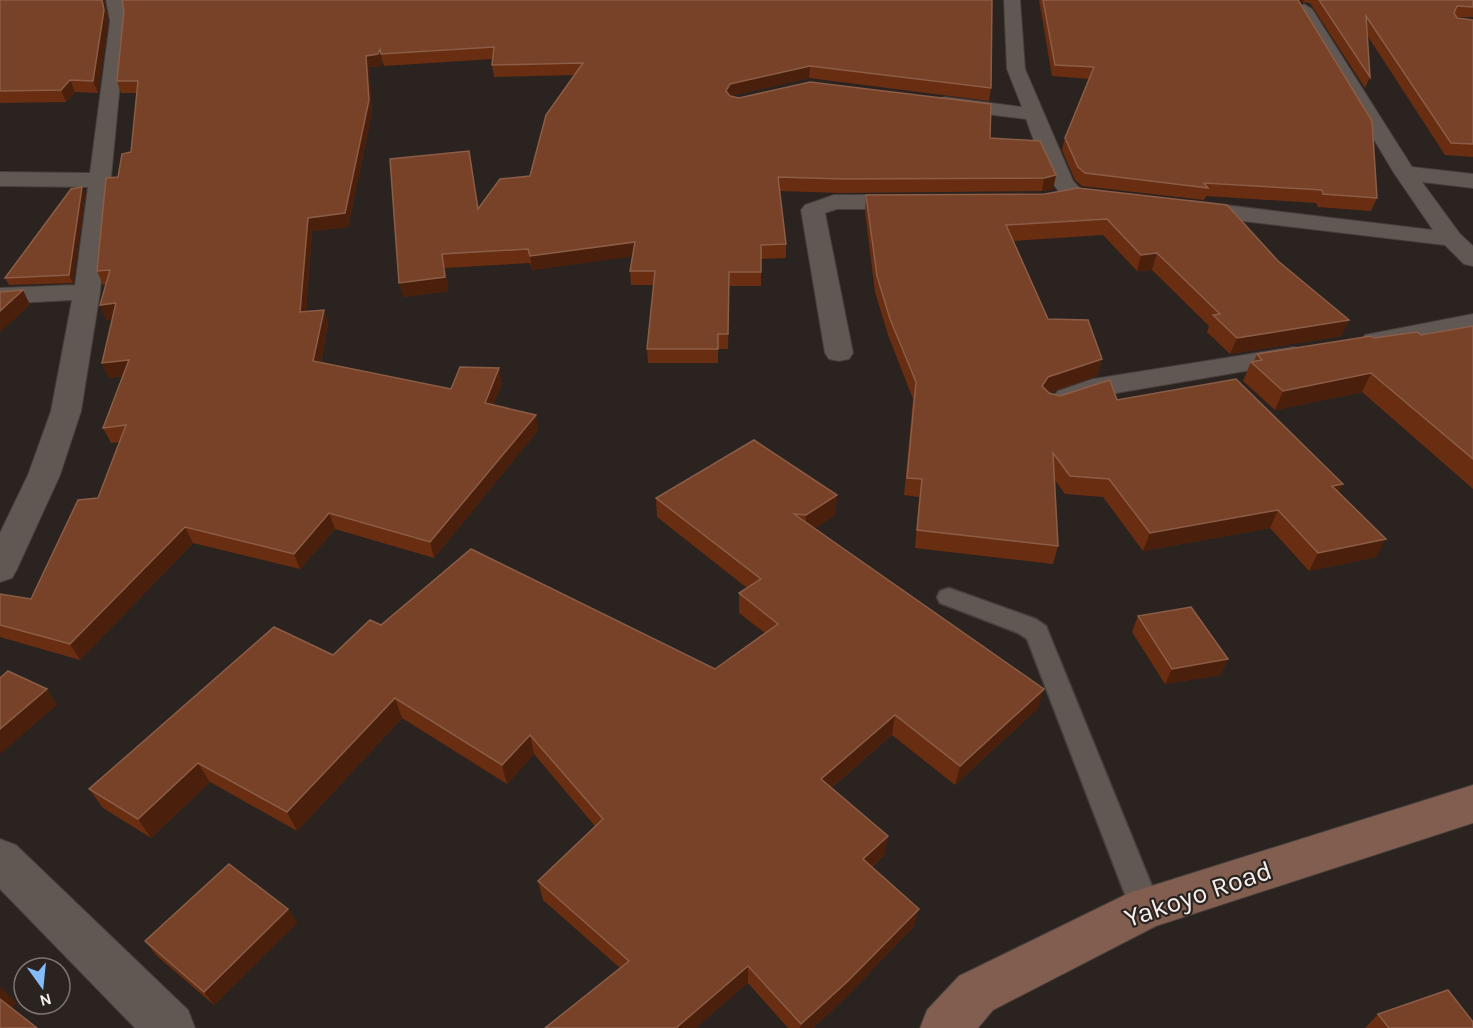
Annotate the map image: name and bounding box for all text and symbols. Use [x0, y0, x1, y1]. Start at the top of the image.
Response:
street label: Yakoyo Road [1120, 854, 1276, 934]
north arrow [12, 956, 72, 1016]
text: N [38, 989, 54, 1011]

